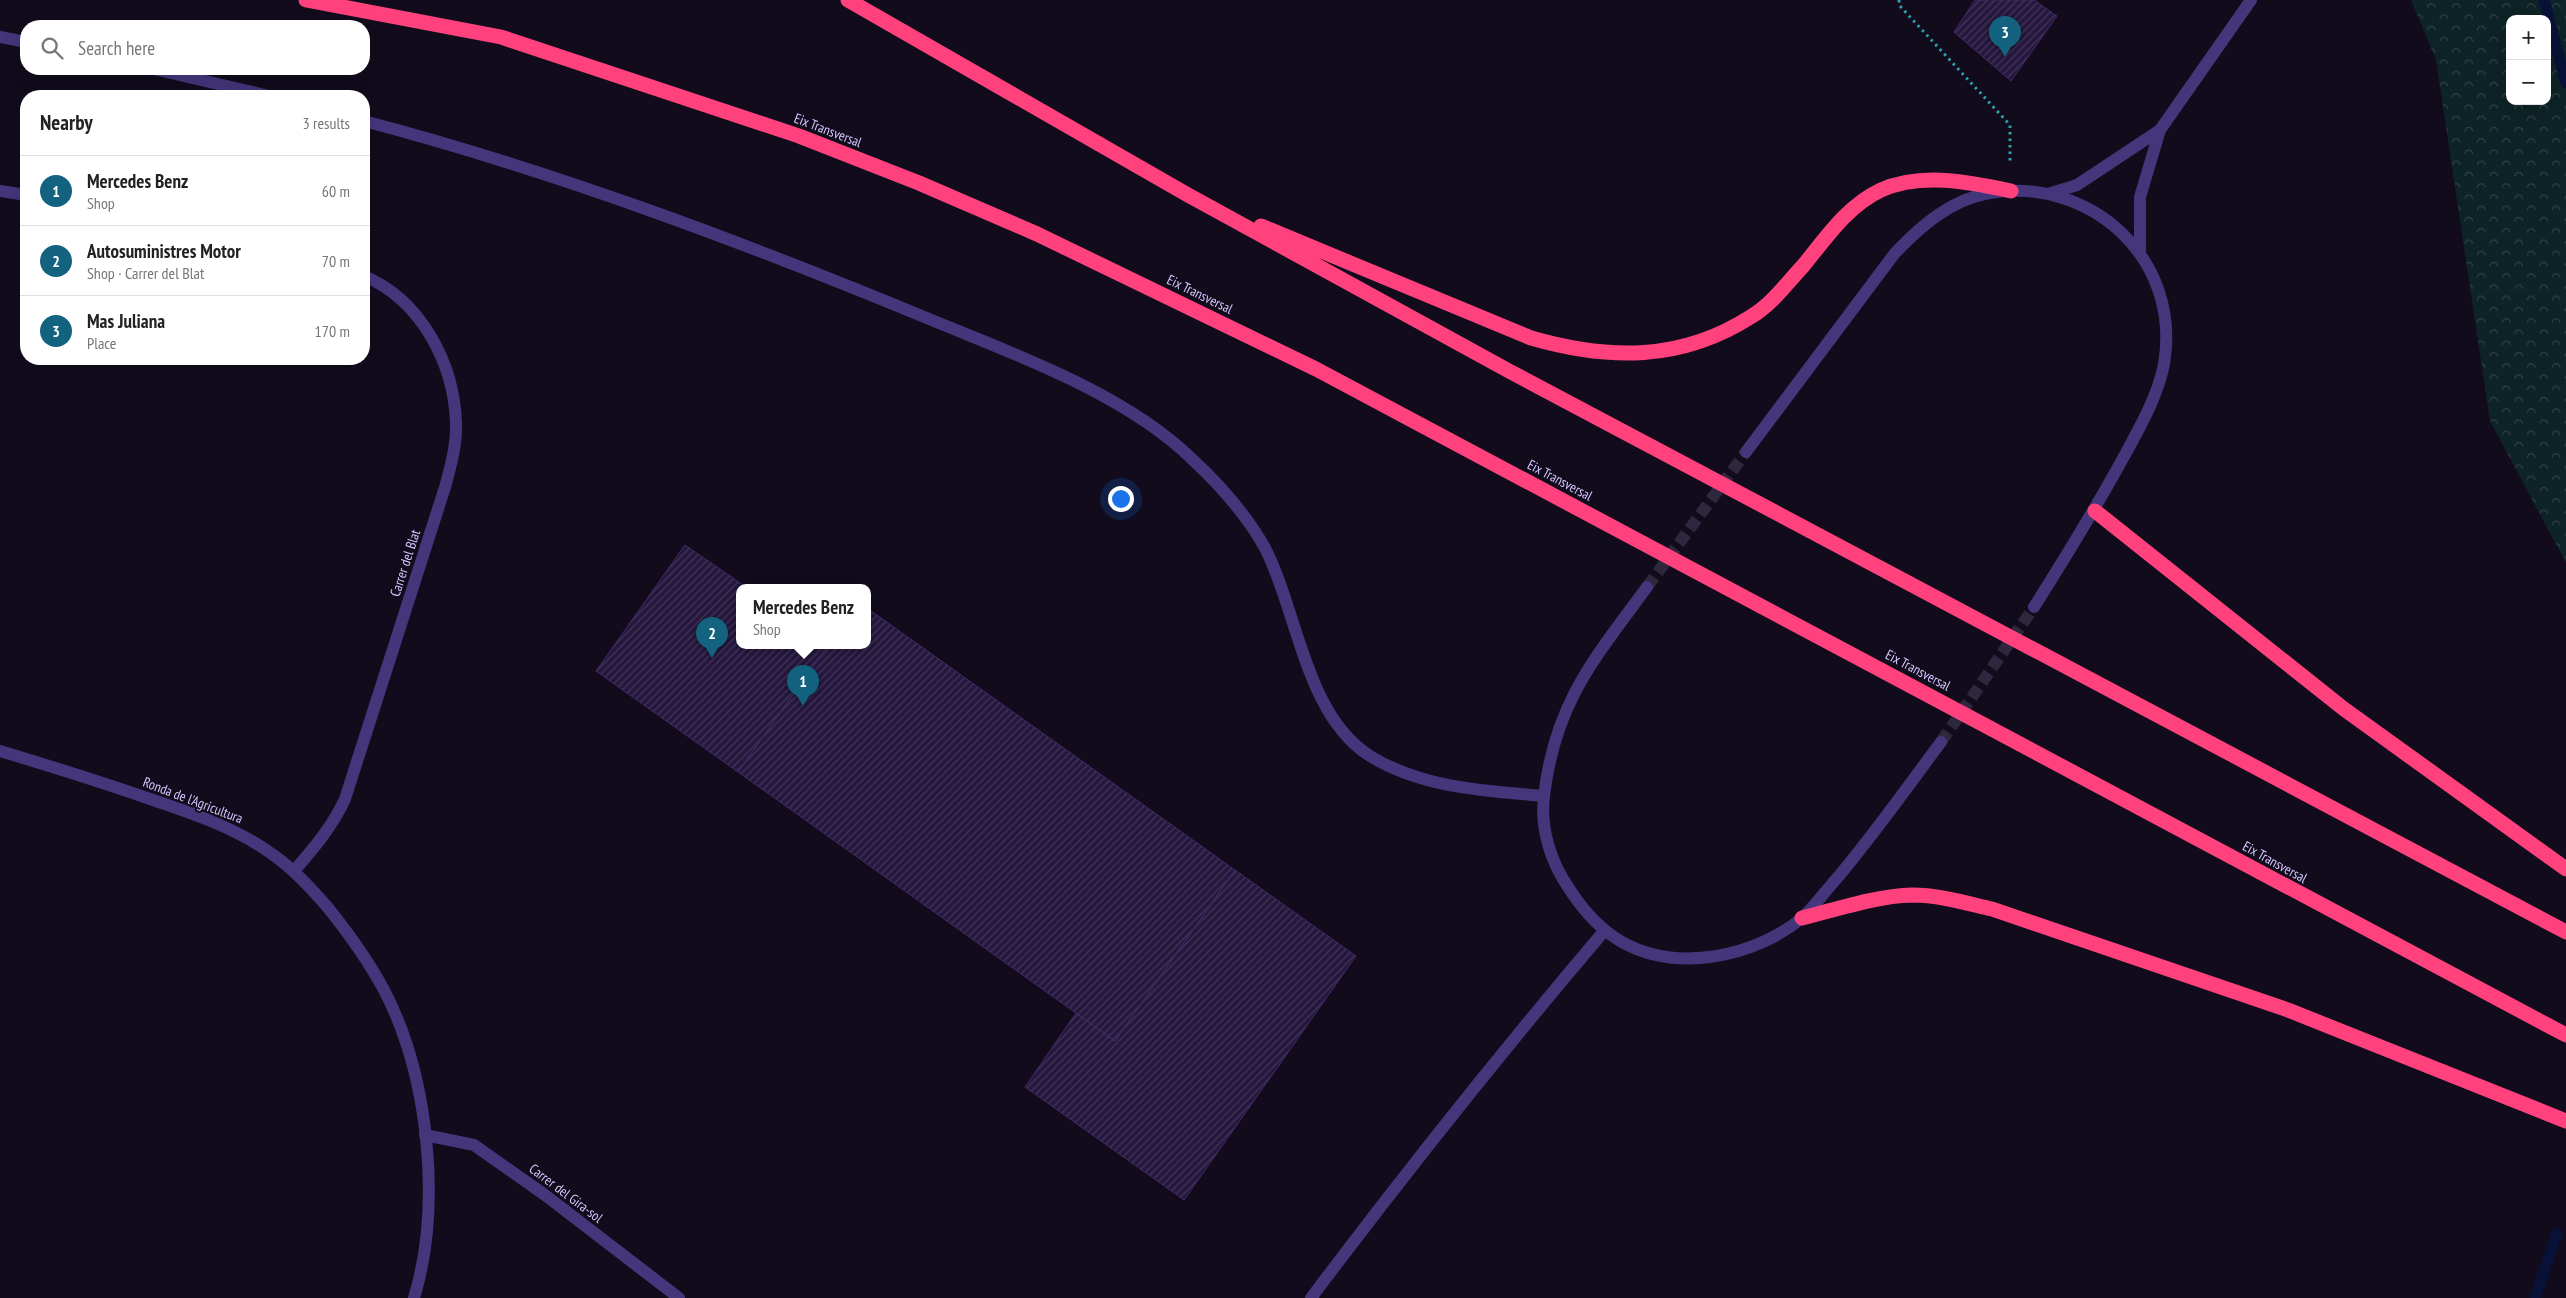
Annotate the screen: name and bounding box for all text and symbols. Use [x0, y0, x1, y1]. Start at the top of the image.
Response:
map controls [2506, 15, 2551, 105]
button: + [2506, 15, 2551, 60]
pin: 3 [1989, 16, 2021, 57]
search box [20, 20, 370, 75]
icon: search [38, 34, 66, 62]
text: Search here [78, 36, 155, 60]
button: − [2506, 60, 2551, 105]
text: Nearby [40, 109, 93, 136]
street label: Eix Transversal [792, 109, 865, 151]
text: 3 results [303, 113, 350, 133]
text: Mercedes Benz [87, 169, 188, 193]
text: 1 [52, 181, 60, 201]
text: 60 m [322, 181, 350, 201]
text: Shop [87, 193, 115, 213]
text: Autosuministres Motor [87, 239, 241, 263]
text: 2 [52, 251, 60, 271]
text: 70 m [322, 251, 350, 271]
text: Shop · Carrer del Blat [87, 263, 204, 283]
street label: Eix Transversal [1164, 270, 1237, 318]
text: Mas Juliana [87, 309, 165, 333]
text: 3 [52, 321, 60, 341]
text: 170 m [315, 321, 350, 341]
text: Place [87, 333, 116, 353]
street label: Eix Transversal [1524, 455, 1596, 505]
your location [1108, 486, 1134, 512]
street label: Carrer del Blat [386, 527, 424, 599]
popup [736, 584, 871, 649]
text: Mercedes Benz [753, 595, 854, 619]
pin: 2 [696, 617, 728, 658]
text: Shop [753, 619, 781, 639]
street label: Eix Transversal [1882, 645, 1954, 695]
pin: 1 [787, 665, 819, 706]
street label: Ronda de l'Agricultura [141, 773, 245, 827]
street label: Eix Transversal [2240, 837, 2311, 887]
street label: Carrer del Gira-sol [526, 1159, 607, 1227]

